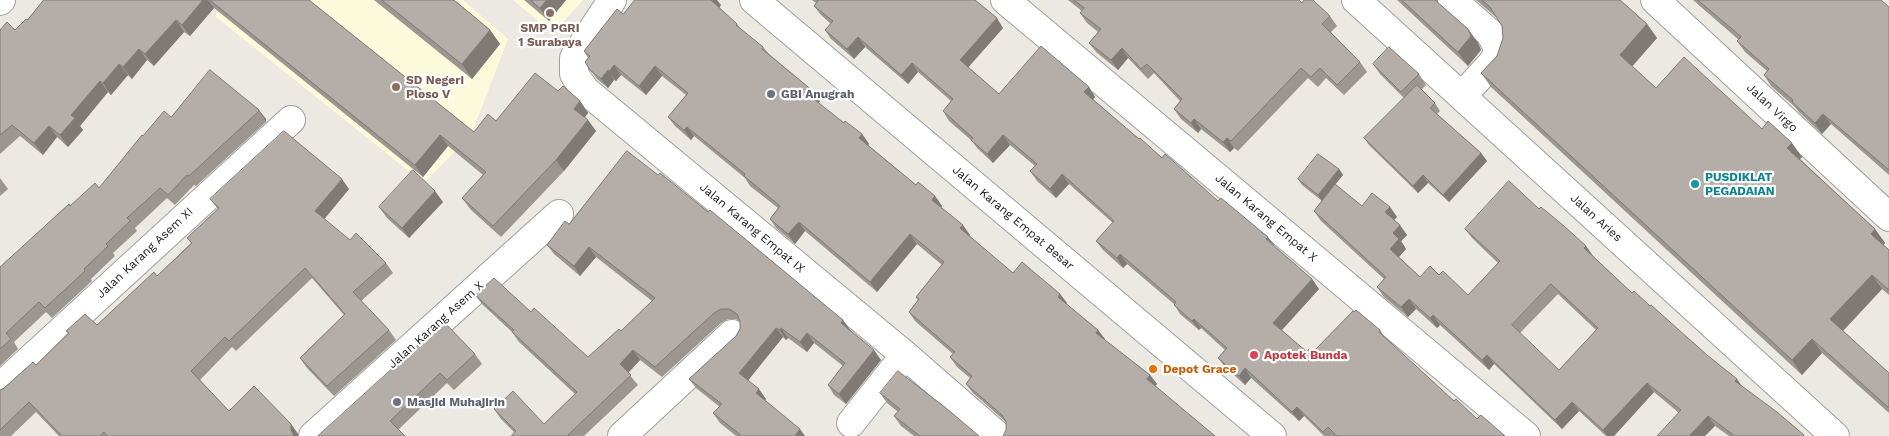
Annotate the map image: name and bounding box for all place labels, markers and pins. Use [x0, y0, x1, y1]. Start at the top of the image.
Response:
marker: SMP PGRI 1 Surabaya [544, 7, 556, 19]
place label: SMP PGRI 1 Surabaya [518, 21, 582, 49]
place label: SD Negeri Ploso V [406, 73, 464, 101]
marker: SD Negeri Ploso V [390, 81, 402, 93]
place label: GBI Anugrah [781, 87, 854, 101]
marker: GBI Anugrah [765, 88, 777, 100]
place label: PUSDIKLAT PEGADAIAN [1705, 170, 1775, 198]
marker: PUSDIKLAT PEGADAIAN [1689, 178, 1701, 190]
place label: Apotek Bunda [1264, 348, 1347, 362]
marker: Apotek Bunda [1248, 349, 1260, 361]
place label: Depot Grace [1163, 362, 1236, 376]
marker: Depot Grace [1147, 363, 1159, 375]
place label: Masjid Muhajirin [407, 395, 505, 409]
marker: Masjid Muhajirin [391, 396, 403, 408]

